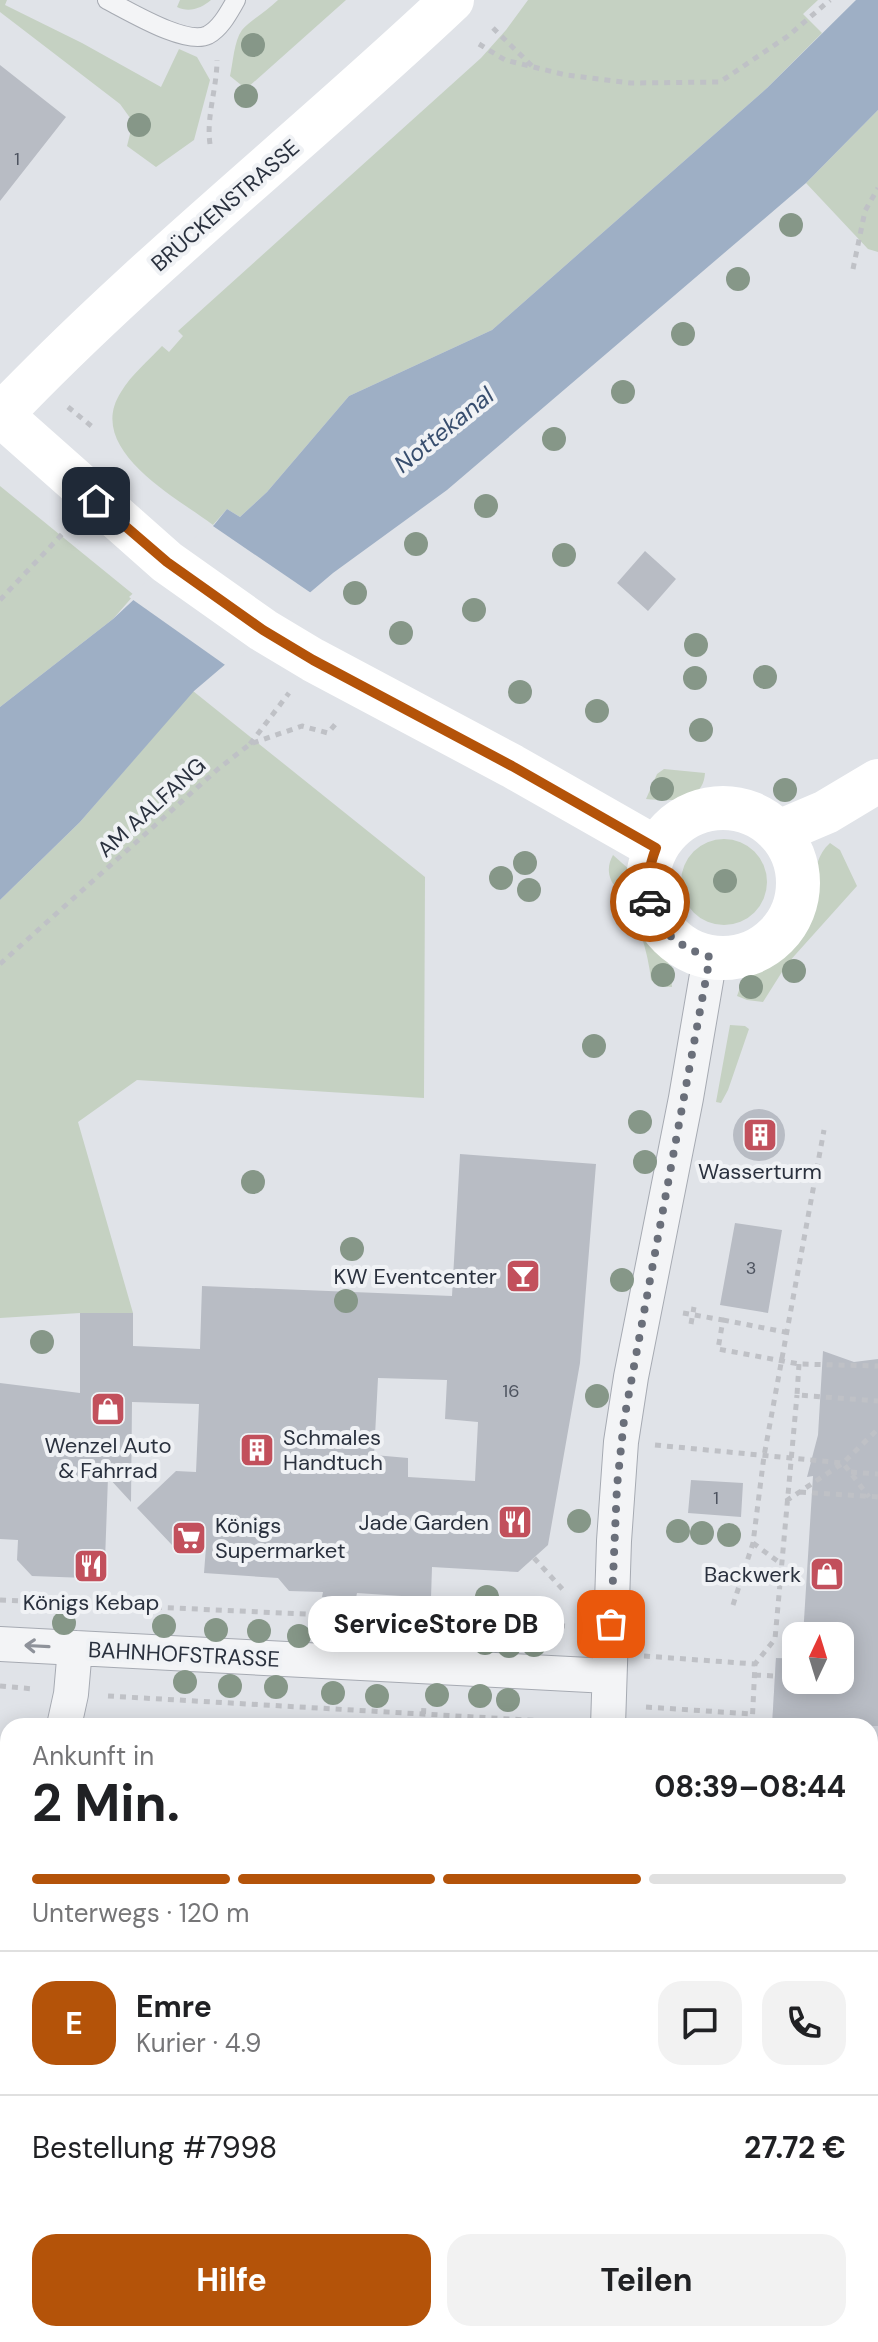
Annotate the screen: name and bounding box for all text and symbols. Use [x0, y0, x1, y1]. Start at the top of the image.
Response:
street label: BRÜCKENSTRASSE [145, 133, 306, 278]
house number: 1 [14, 147, 20, 171]
water label: Nottekanal [387, 379, 500, 479]
pin [62, 467, 130, 535]
icon: home [74, 479, 118, 523]
street label: AM AALFANG [91, 751, 212, 864]
courier [610, 862, 690, 942]
icon: car [628, 880, 672, 924]
building icon: Wasserturm [741, 1116, 779, 1154]
place label: Wasserturm [698, 1157, 822, 1186]
house number: 3 [746, 1256, 756, 1280]
bar icon: KW Eventcenter [504, 1257, 542, 1295]
place label: KW Eventcenter [333, 1262, 497, 1291]
house number: 16 [503, 1379, 519, 1403]
shop icon: Wenzel Auto & Fahrrad [89, 1390, 127, 1428]
place label: Schmales Handtuch [283, 1423, 383, 1477]
place label: Wenzel Auto & Fahrrad [45, 1431, 171, 1485]
building icon: Schmales Handtuch [238, 1431, 276, 1469]
house number: 1 [713, 1486, 719, 1510]
restaurant icon: Jade Garden [496, 1503, 534, 1541]
place label: Jade Garden [359, 1508, 489, 1537]
place label: Königs Supermarket [215, 1511, 346, 1565]
supermarket icon: Königs Supermarket [170, 1519, 208, 1557]
restaurant icon: Königs Kebap [72, 1547, 110, 1585]
shop icon: Backwerk [808, 1555, 846, 1593]
place label: Backwerk [704, 1560, 801, 1589]
place label: Königs Kebap [23, 1588, 159, 1617]
pin [577, 1590, 645, 1658]
callout: ServiceStore DB [307, 1596, 563, 1652]
icon: bag [589, 1602, 633, 1646]
text: ServiceStore DB [334, 1607, 538, 1641]
north arrow [782, 1622, 854, 1694]
map controls [782, 1622, 854, 1694]
street label: BAHNHOFSTRASSE [87, 1635, 281, 1674]
one-way arrow [24, 1638, 51, 1653]
text: Ankunft in [32, 1739, 154, 1773]
text: 08:39–08:44 [654, 1767, 846, 1806]
text: 2 Min. [32, 1769, 180, 1837]
text: Unterwegs · 120 m [32, 1896, 249, 1930]
button: chat [658, 1981, 742, 2065]
button: phone [762, 1981, 846, 2065]
text: Emre [136, 1987, 212, 2026]
text: E [65, 2004, 83, 2043]
text: Kurier · 4.9 [136, 2026, 261, 2060]
text: Bestellung #7998 [32, 2128, 277, 2167]
text: 27.72 € [744, 2128, 846, 2167]
button: Hilfe [32, 2234, 431, 2326]
button: Teilen [447, 2234, 846, 2326]

